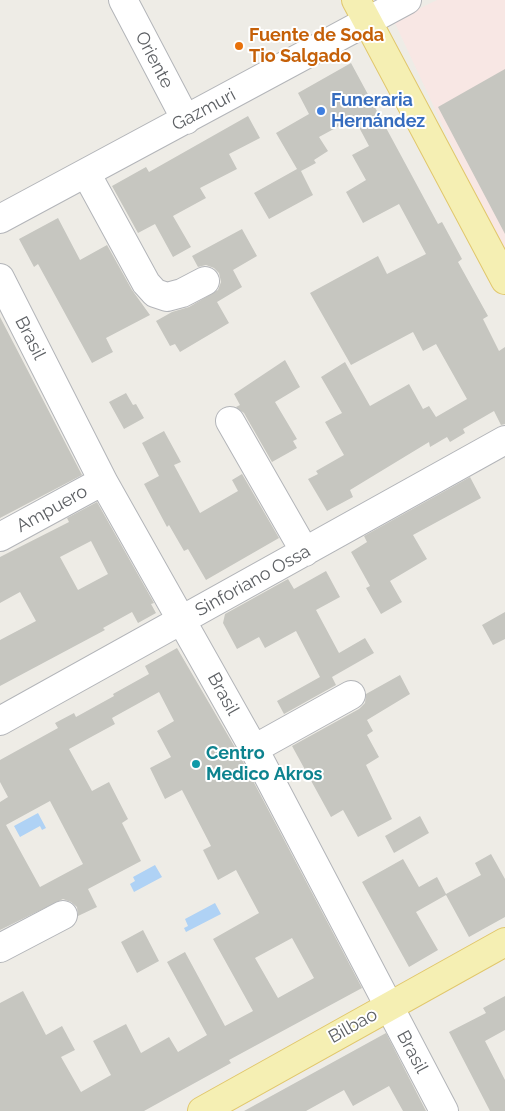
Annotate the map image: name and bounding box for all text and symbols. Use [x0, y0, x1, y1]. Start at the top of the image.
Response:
place label: Fuente de Soda Tio Salgado [249, 25, 384, 68]
street label: Oriente [130, 28, 178, 92]
marker: Fuente de Soda Tio Salgado [233, 40, 245, 52]
street label: Gazmuri [168, 84, 240, 136]
place label: Funeraria Hernández [331, 90, 425, 132]
marker: Funeraria Hernández [315, 105, 327, 117]
street label: Brasil [10, 313, 50, 363]
street label: Ampuero [13, 481, 91, 537]
street label: Sinforiano Ossa [192, 540, 314, 622]
street label: Brasil [203, 669, 243, 719]
place label: Centro Medico Akros [206, 743, 322, 786]
marker: Centro Medico Akros [190, 758, 202, 770]
street label: Bilbao [325, 1004, 381, 1048]
street label: Brasil [392, 1027, 432, 1077]

